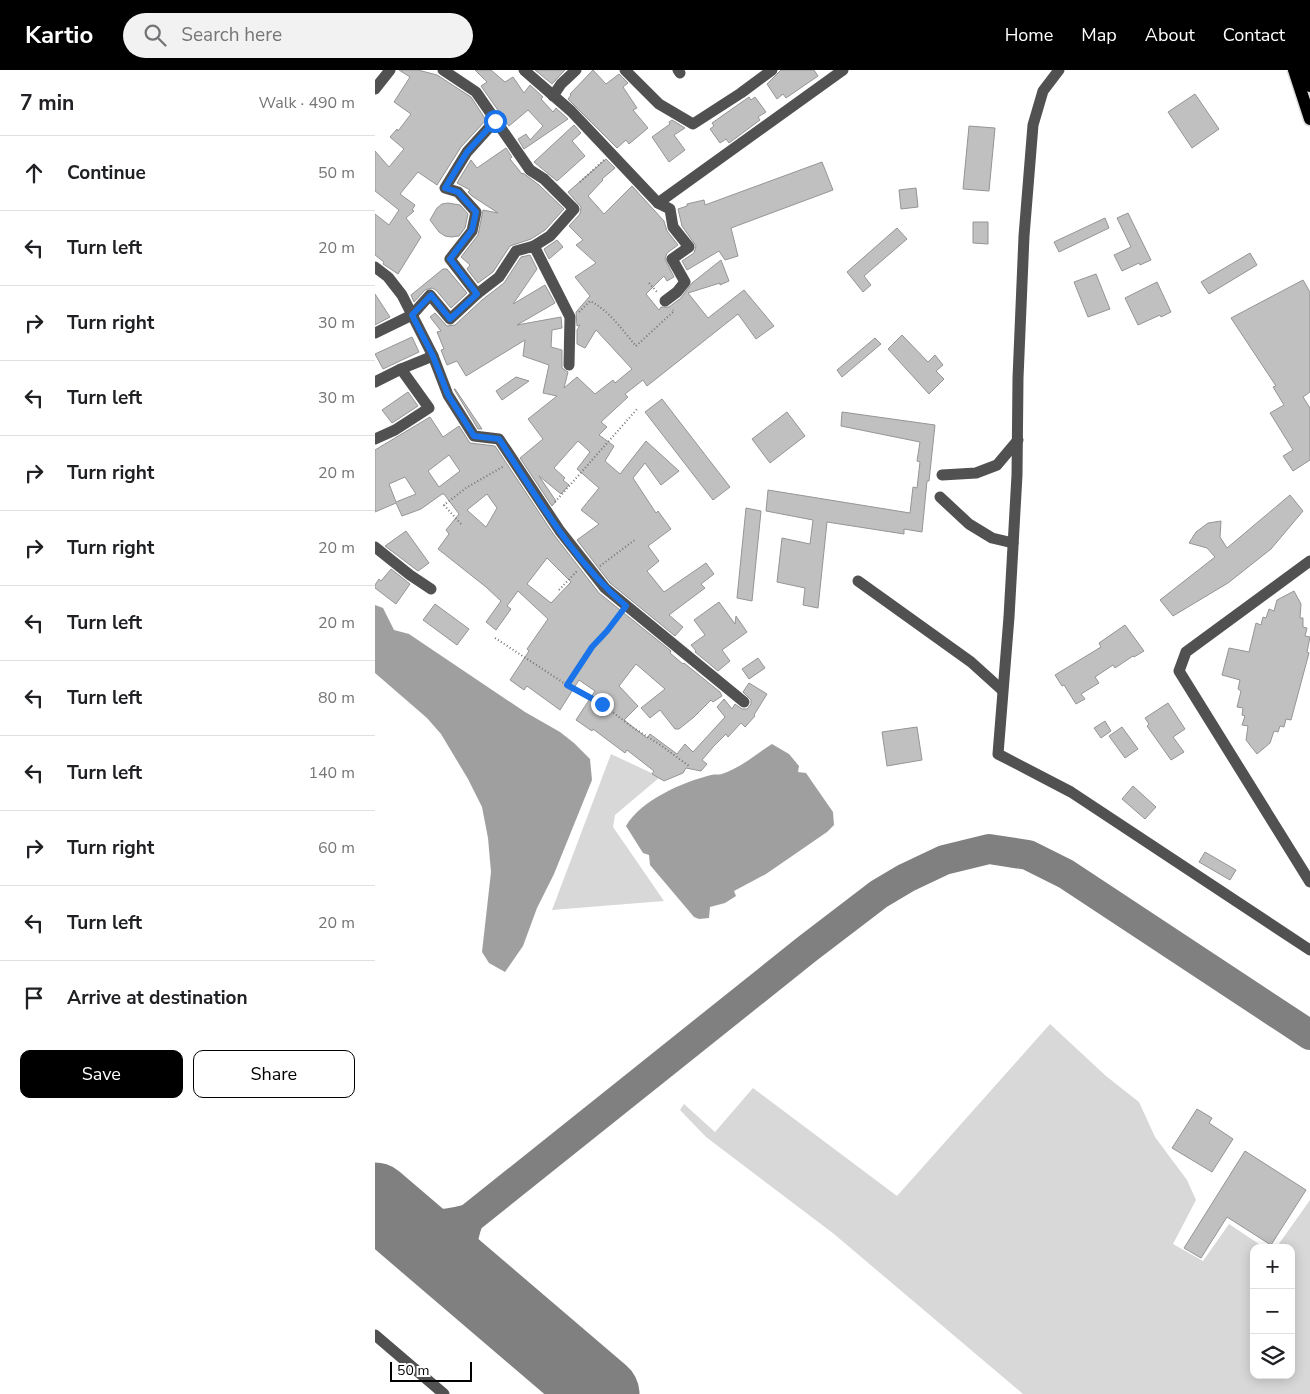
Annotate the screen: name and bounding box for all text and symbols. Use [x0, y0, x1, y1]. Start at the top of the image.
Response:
search box [123, 13, 473, 58]
text: Kartio [25, 19, 93, 51]
icon: search [141, 21, 169, 49]
text: Search here [181, 22, 282, 48]
text: Home [1005, 23, 1053, 47]
text: Map [1081, 23, 1117, 47]
text: About [1145, 23, 1195, 47]
text: Contact [1223, 23, 1285, 47]
text: 7 min [20, 89, 74, 117]
text: Walk · 490 m [259, 92, 355, 114]
route start [484, 110, 507, 133]
icon: ahead [20, 159, 48, 187]
text: Continue [67, 160, 146, 186]
text: 50 m [318, 162, 355, 184]
icon: left [20, 234, 48, 262]
text: Turn left [67, 235, 142, 261]
text: 20 m [318, 237, 355, 259]
icon: right [20, 309, 48, 337]
text: Turn right [67, 310, 154, 336]
text: 30 m [318, 312, 355, 334]
icon: left [20, 384, 48, 412]
text: Turn left [67, 385, 142, 411]
text: 30 m [318, 387, 355, 409]
icon: right [20, 459, 48, 487]
text: Turn right [67, 460, 154, 486]
text: 20 m [318, 462, 355, 484]
icon: right [20, 534, 48, 562]
text: Turn right [67, 535, 154, 561]
text: 20 m [318, 537, 355, 559]
icon: left [20, 609, 48, 637]
text: Turn left [67, 610, 142, 636]
text: 20 m [318, 612, 355, 634]
icon: left [20, 684, 48, 712]
text: Turn left [67, 685, 142, 711]
text: 80 m [318, 687, 355, 709]
route end [591, 693, 614, 716]
icon: left [20, 759, 48, 787]
text: Turn left [67, 760, 142, 786]
text: 140 m [308, 762, 355, 784]
icon: right [20, 834, 48, 862]
text: Turn right [67, 835, 154, 861]
text: 60 m [318, 837, 355, 859]
icon: left [20, 909, 48, 937]
text: Turn left [67, 910, 142, 936]
text: 20 m [318, 912, 355, 934]
icon: arrive [20, 984, 48, 1012]
text: Arrive at destination [67, 985, 248, 1011]
button: Save [20, 1050, 183, 1098]
button: Share [193, 1050, 355, 1098]
map controls [1250, 1244, 1295, 1379]
button: + [1250, 1244, 1295, 1289]
button: − [1250, 1289, 1295, 1334]
button: layers [1250, 1334, 1295, 1379]
scale bar [390, 1359, 473, 1382]
text: 50 m [397, 1361, 429, 1380]

